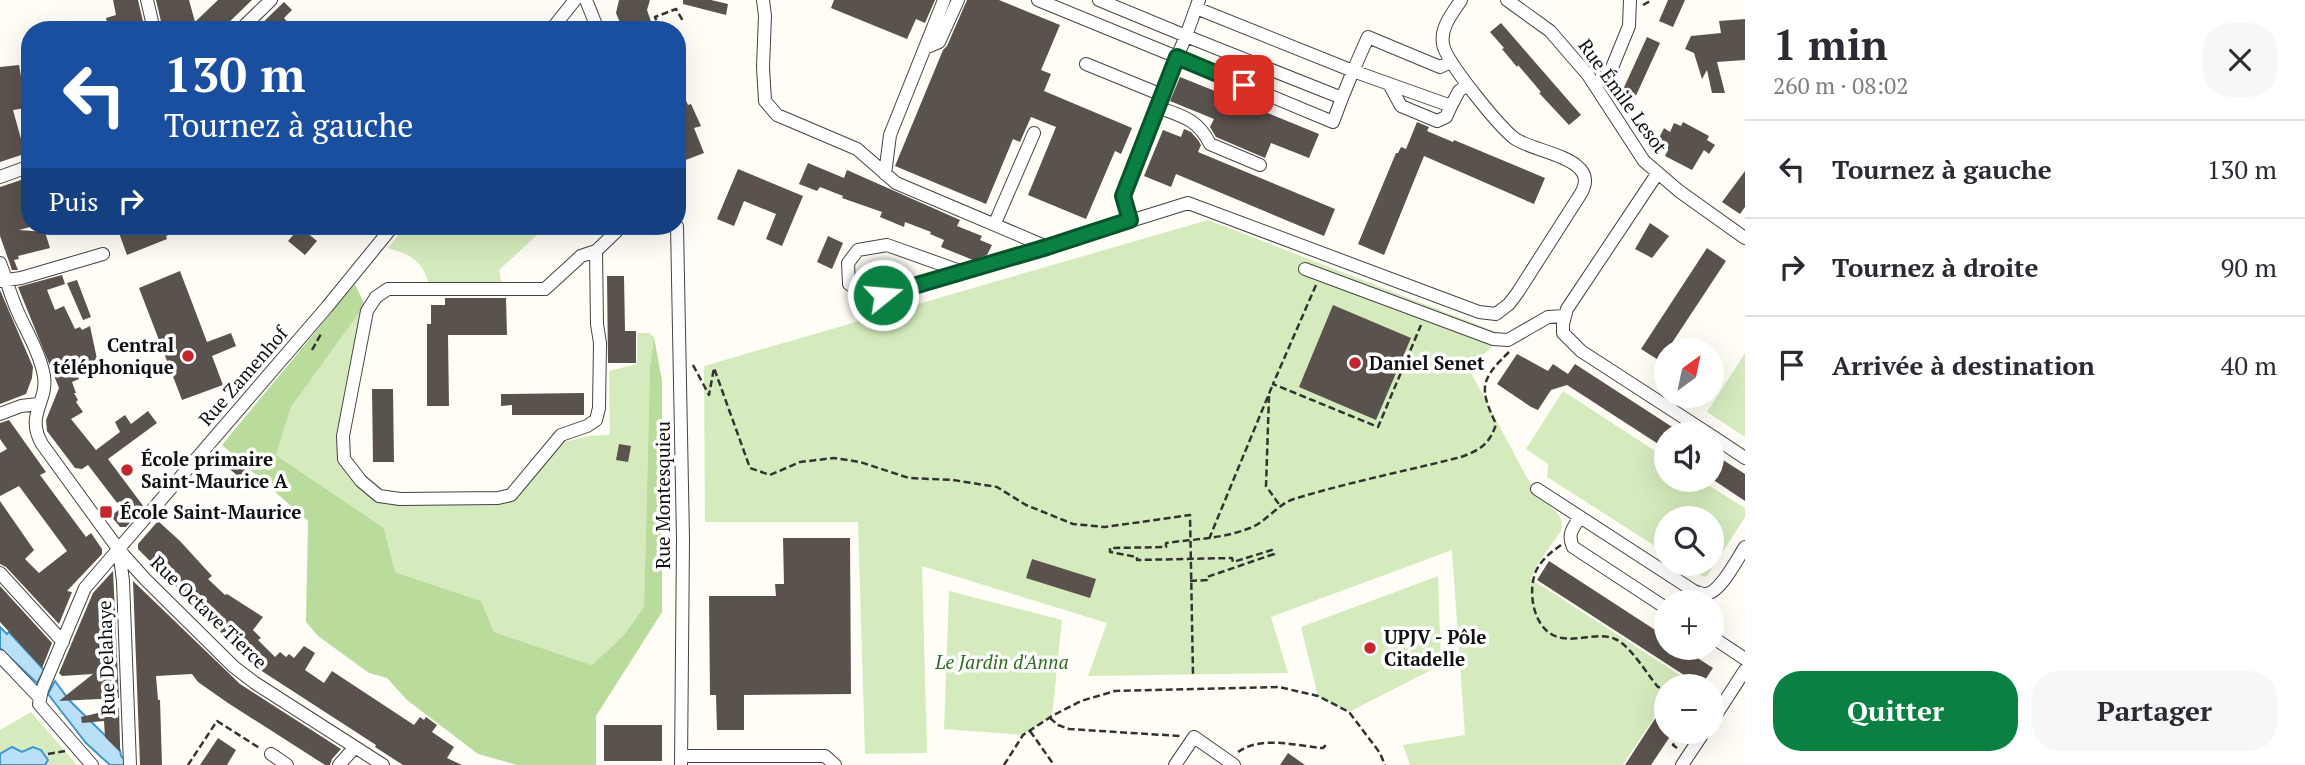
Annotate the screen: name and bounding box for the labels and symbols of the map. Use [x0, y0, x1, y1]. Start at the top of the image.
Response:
street label: Rue Émile Lesot [1573, 33, 1673, 158]
pin [1214, 55, 1274, 115]
position arrow [846, 258, 920, 332]
street label: Rue Zamenhof [193, 320, 294, 431]
place label: Central téléphonique [53, 332, 174, 379]
north arrow [1654, 338, 1724, 408]
marker: Central téléphonique [180, 348, 196, 364]
place label: Daniel Senet [1369, 350, 1485, 375]
marker: Daniel Senet [1347, 355, 1363, 371]
street label: Rue Montesquieu [650, 421, 675, 569]
place label: École primaire Saint-Maurice A [141, 446, 288, 493]
marker: École primaire Saint-Maurice A [119, 462, 135, 478]
place label: École Saint-Maurice [120, 499, 301, 524]
marker: École Saint-Maurice [98, 504, 114, 520]
street label: Rue Octave Tierce [146, 550, 273, 674]
street label: Rue Delahaye [91, 600, 120, 716]
place label: UPJV - Pôle Citadelle [1384, 624, 1487, 671]
marker: UPJV - Pôle Citadelle [1362, 640, 1378, 656]
park label: Le Jardin d'Anna [934, 649, 1069, 674]

